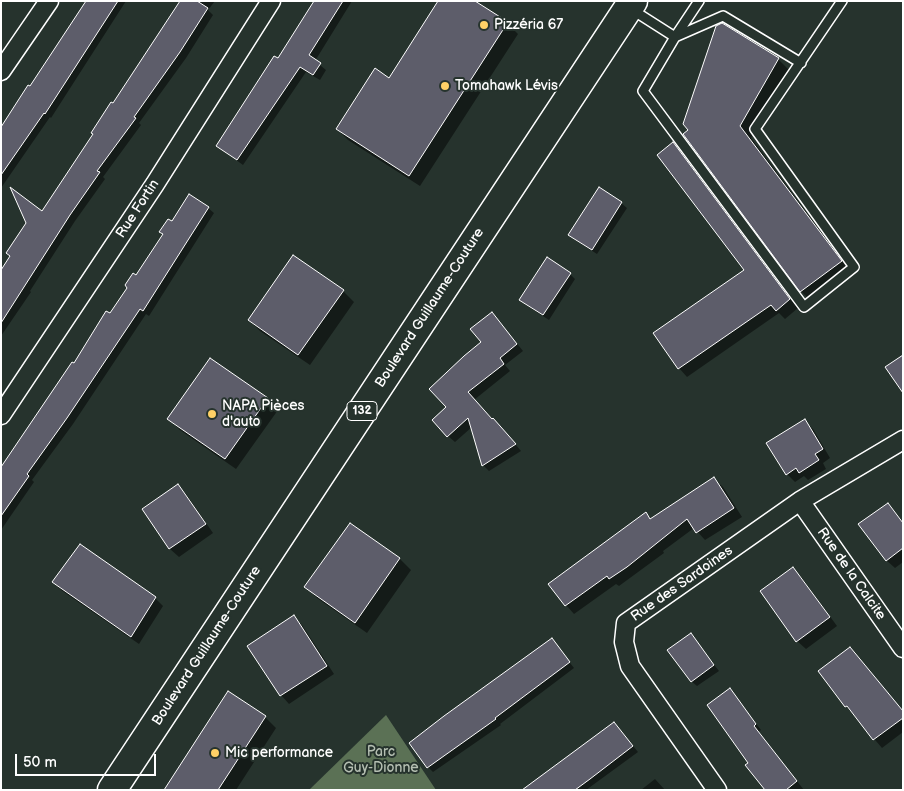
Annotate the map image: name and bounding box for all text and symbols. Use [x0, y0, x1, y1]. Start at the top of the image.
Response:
place label: Pizzéria 67 [494, 17, 563, 33]
marker: Pizzéria 67 [478, 19, 490, 31]
place label: Tomahawk Lévis [455, 78, 558, 94]
marker: Tomahawk Lévis [439, 80, 451, 92]
street label: Rue Fortin [113, 177, 163, 241]
street label: Boulevard Guillaume-Couture [372, 225, 488, 391]
place label: NAPA Pièces d'auto [222, 398, 304, 431]
road number: 132 [347, 402, 377, 421]
marker: NAPA Pièces d'auto [206, 408, 218, 420]
street label: Rue de la Calcite [813, 525, 889, 623]
street label: Rue des Sardoines [628, 543, 736, 625]
street label: Boulevard Guillaume-Couture [149, 563, 265, 729]
scale bar [18, 744, 159, 776]
park label: Parc Guy-Dionne [343, 744, 419, 776]
place label: Mic performance [225, 745, 333, 761]
marker: Mic performance [209, 747, 221, 759]
text: 50 m [23, 753, 57, 772]

